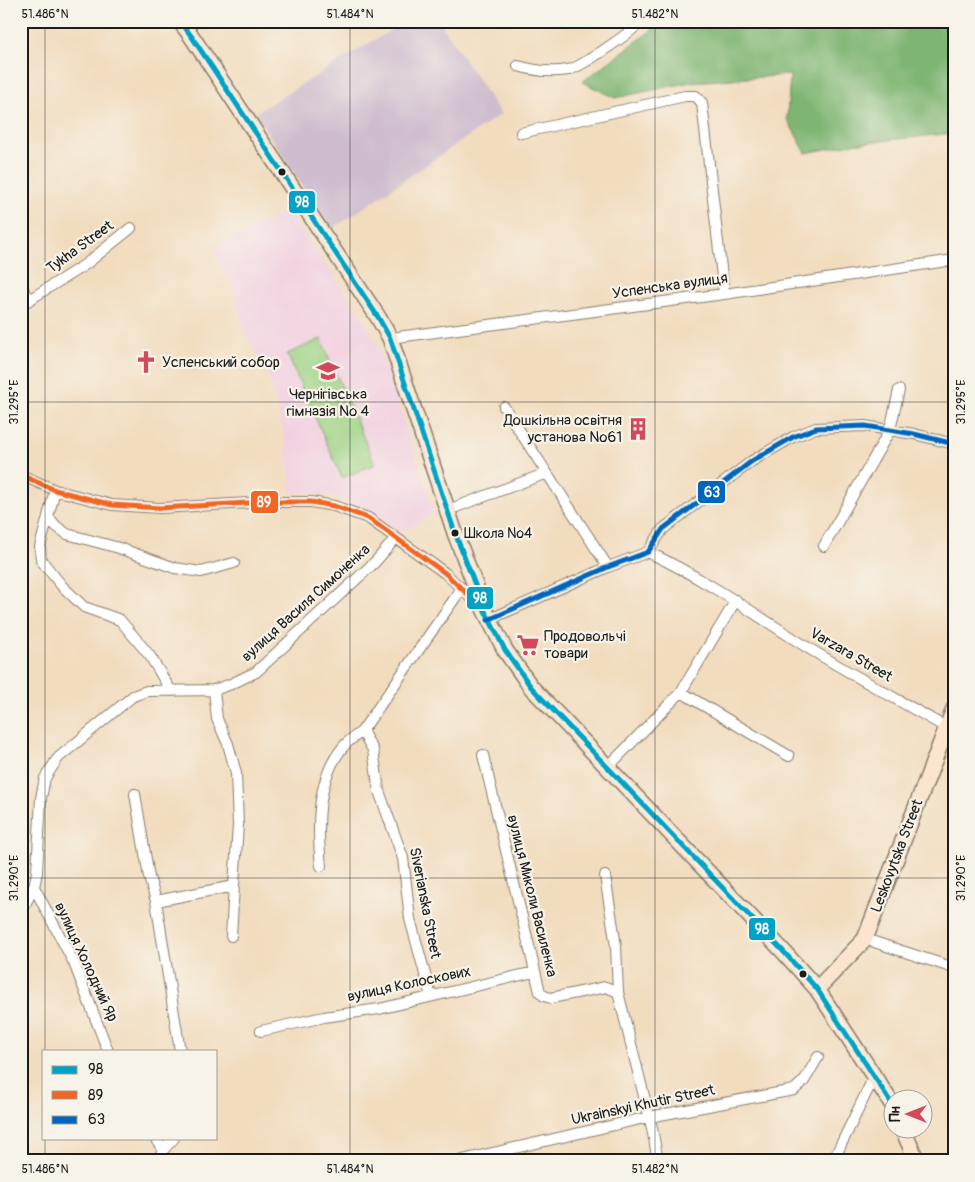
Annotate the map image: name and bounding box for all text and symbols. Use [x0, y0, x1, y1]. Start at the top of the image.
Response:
text: 51.486°N [21, 7, 69, 22]
text: 51.484°N [326, 7, 374, 22]
text: 51.482°N [632, 7, 678, 22]
unlabelled marker [277, 167, 287, 177]
line badge: 98 [288, 190, 316, 214]
text: 98 [295, 194, 309, 211]
street label: Tykha Street [43, 216, 118, 278]
street label: Успенська вулиця [611, 268, 729, 304]
church icon: Успенський собор [133, 349, 159, 375]
place label: Успенський собор [162, 353, 280, 372]
school or university icon: Чернігівська гімназія № 4 [315, 358, 341, 384]
text: 31.295°E [7, 380, 22, 424]
text: 31.295°E [954, 380, 969, 424]
place label: Чернігівська гімназія № 4 [287, 385, 370, 421]
place label: Дошкільна освітня установа №61 [503, 411, 622, 447]
building icon: Дошкільна освітня установа №61 [625, 416, 651, 442]
line badge: 63 [697, 480, 726, 504]
text: 63 [704, 484, 720, 501]
line badge: 89 [250, 490, 279, 514]
text: 89 [257, 494, 271, 511]
place label: Школа №4 [464, 525, 532, 542]
marker: Школа №4 [450, 528, 460, 538]
street label: вулиця Василя Симоненка [238, 540, 374, 666]
line badge: 98 [466, 586, 494, 610]
text: 98 [473, 590, 487, 607]
street label: Varzara Street [806, 624, 897, 687]
place label: Продовольчі товари [544, 627, 626, 663]
supermarket icon: Продовольчі товари [515, 632, 541, 658]
street label: Leskovytska Street [867, 796, 928, 915]
street label: вулиця Миколи Василенка [503, 813, 561, 979]
street label: Siverianska Street [405, 846, 445, 961]
text: 31.290°E [7, 855, 22, 901]
text: 31.290°E [954, 855, 969, 901]
street label: вулиця Холодний Яр [50, 899, 122, 1025]
line badge: 98 [748, 917, 776, 941]
text: 98 [755, 921, 769, 938]
street label: вулиця Колоскових [346, 962, 472, 1006]
unlabelled marker [798, 969, 808, 979]
legend [42, 1050, 218, 1140]
text: 98 [88, 1060, 104, 1079]
street label: Ukrainskyi Khutir Street [570, 1080, 717, 1129]
text: 89 [88, 1086, 103, 1105]
north arrow [882, 1090, 932, 1140]
text: Пн [887, 1106, 904, 1122]
text: 63 [88, 1110, 105, 1129]
text: 51.486°N [21, 1162, 69, 1177]
text: 51.484°N [326, 1162, 374, 1177]
text: 51.482°N [632, 1162, 678, 1177]

